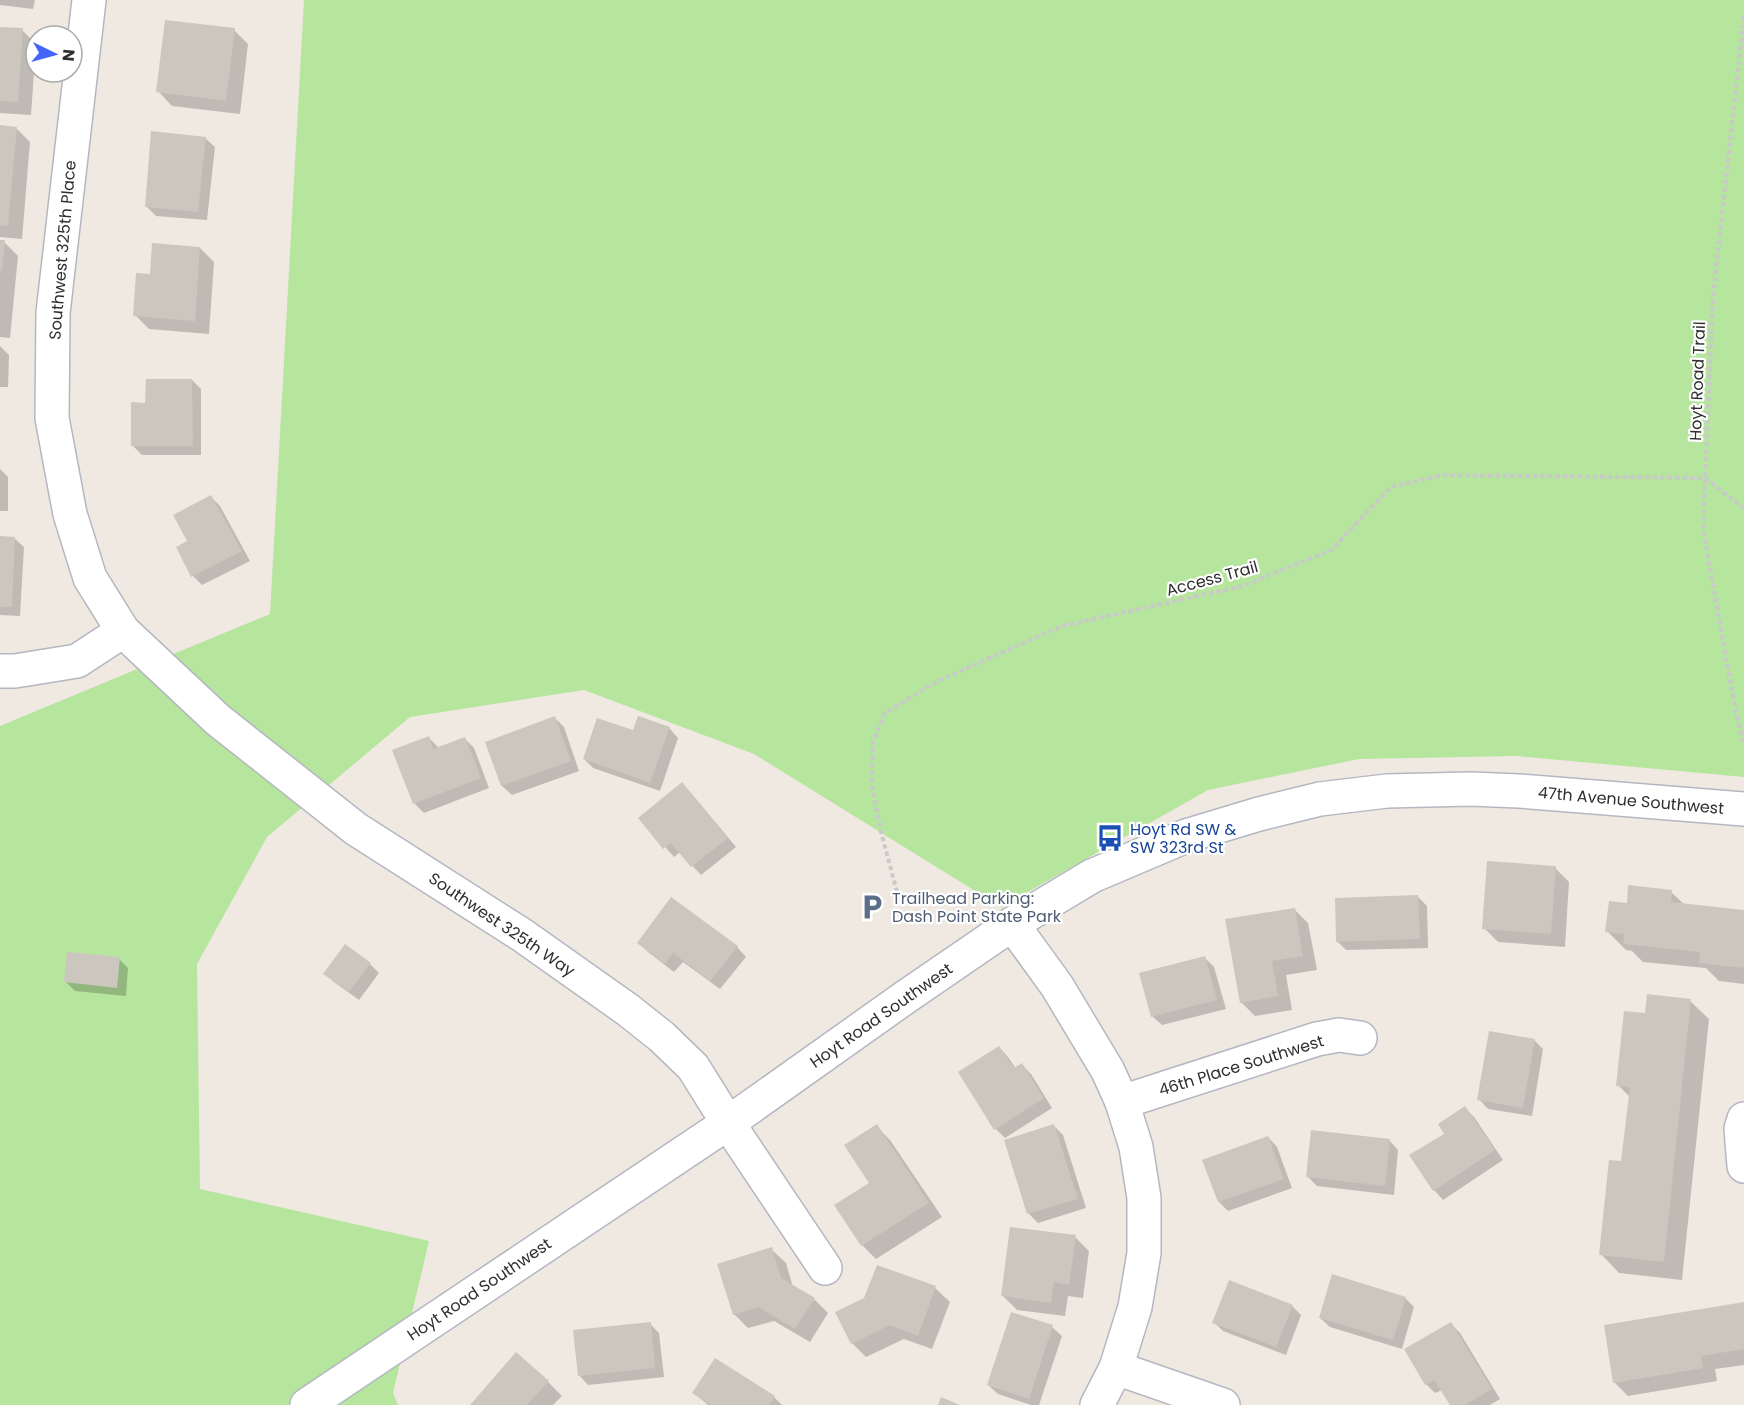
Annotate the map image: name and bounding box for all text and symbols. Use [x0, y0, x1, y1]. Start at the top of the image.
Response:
north arrow [24, 24, 84, 84]
text: N [56, 48, 80, 62]
street label: Southwest 325th Place [43, 159, 82, 341]
street label: Hoyt Road Trail [1684, 321, 1711, 441]
street label: Access Trail [1164, 555, 1261, 602]
street label: 47th Avenue Southwest [1537, 781, 1725, 820]
place label: Hoyt Rd SW & SW 323rd St [1130, 818, 1237, 859]
bus stop icon: Hoyt Rd SW & SW 323rd St [1095, 823, 1125, 853]
street label: Southwest 325th Way [424, 867, 579, 982]
place label: Trailhead Parking: Dash Point State Park [892, 887, 1062, 928]
parking icon: Trailhead Parking: Dash Point State Park [857, 892, 887, 922]
street label: Hoyt Road Southwest [805, 957, 957, 1073]
street label: 46th Place Southwest [1156, 1029, 1327, 1102]
street label: Hoyt Road Southwest [403, 1232, 556, 1346]

